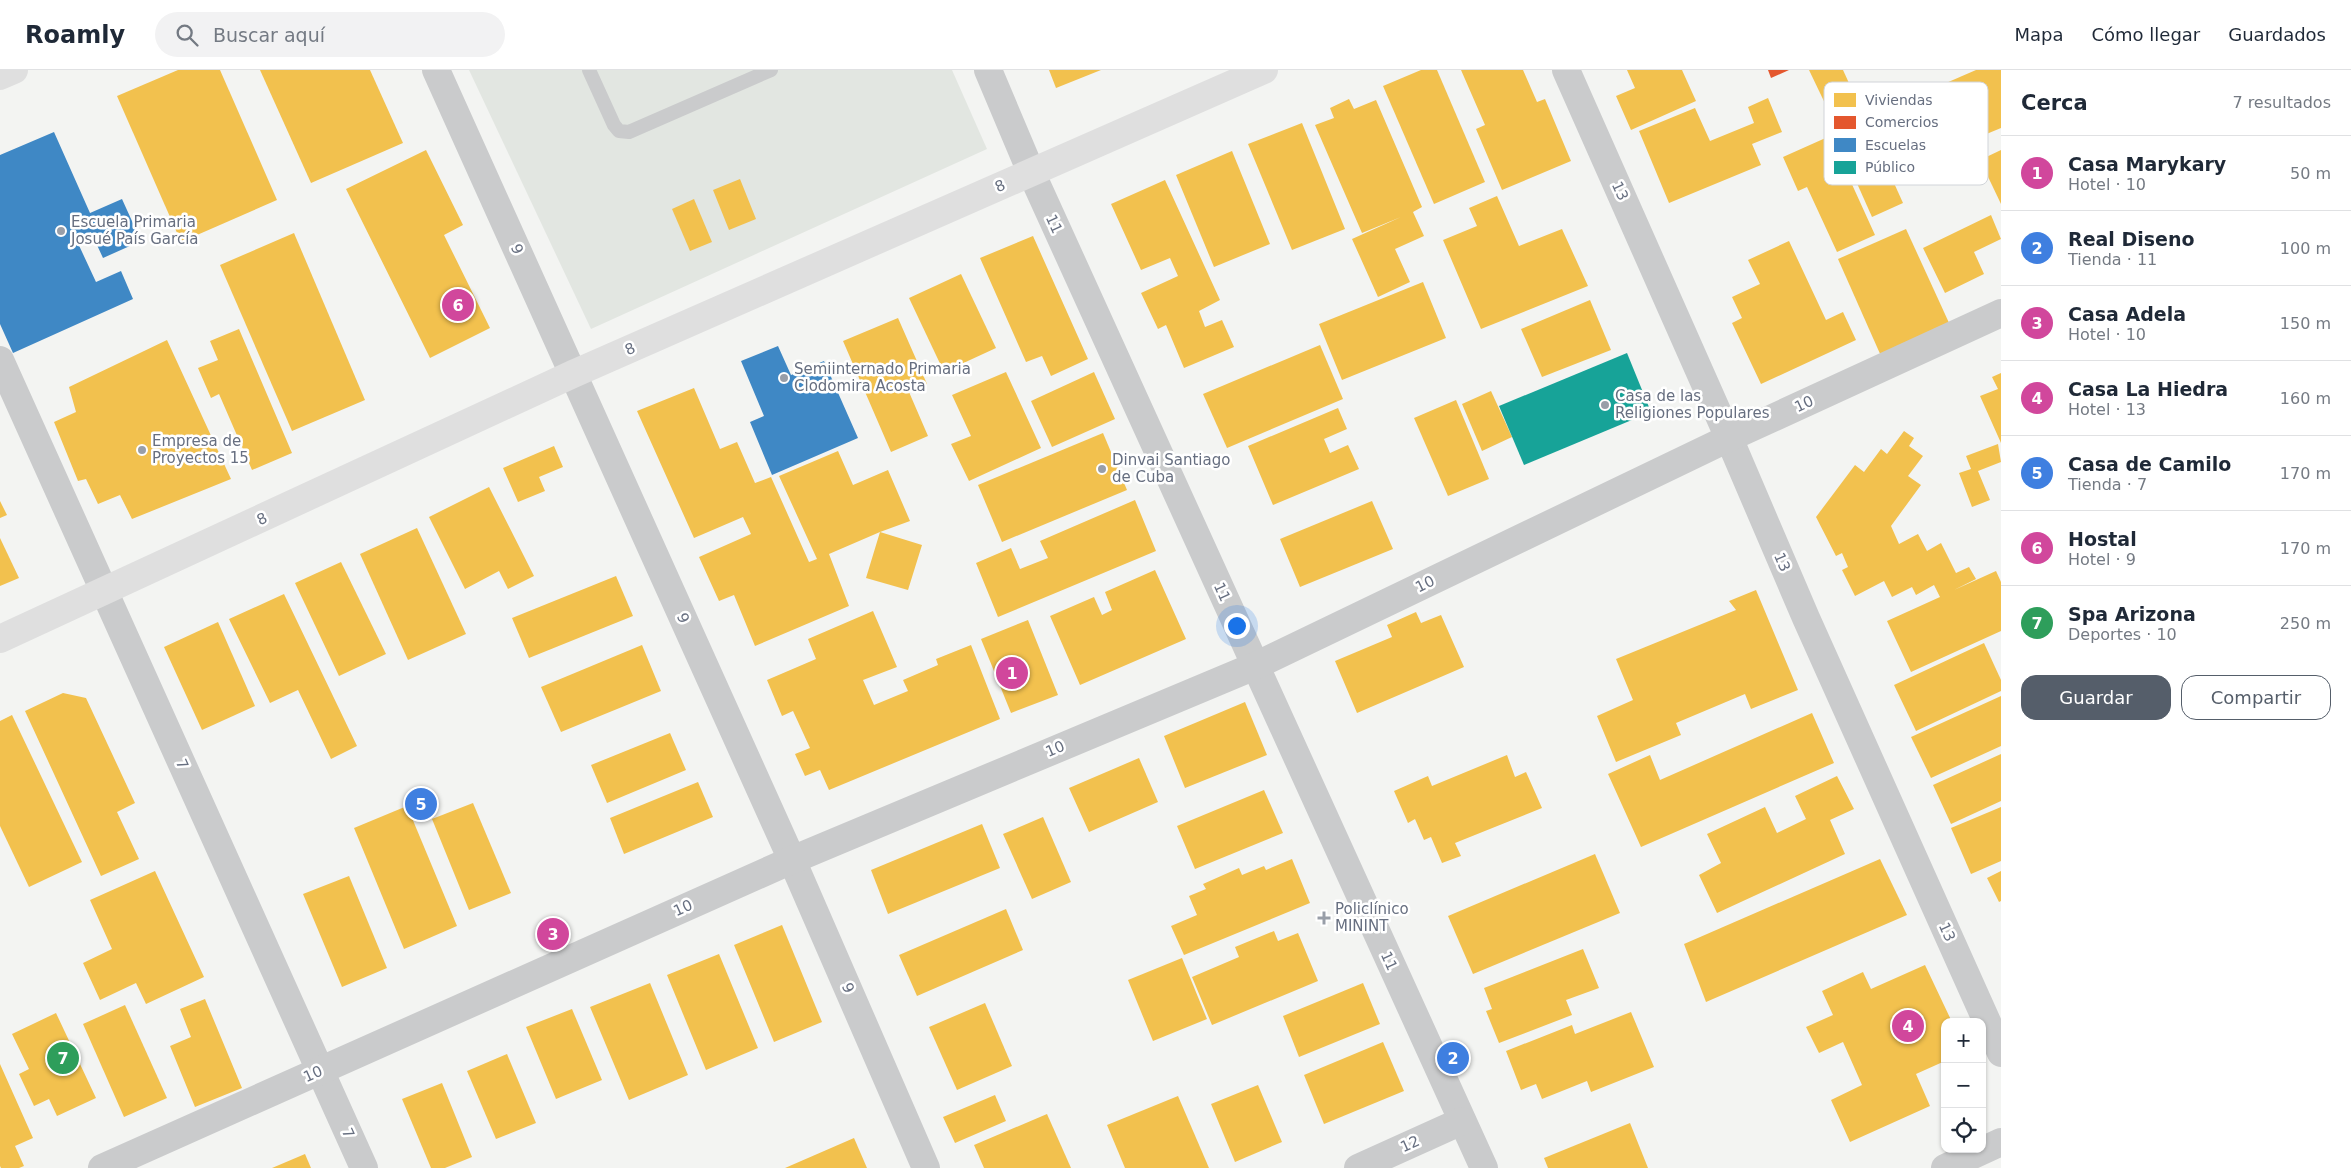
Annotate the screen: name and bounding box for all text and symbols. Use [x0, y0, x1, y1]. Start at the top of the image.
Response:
search box [155, 12, 505, 57]
text: Roamly [25, 21, 125, 49]
icon: search [173, 21, 201, 49]
text: Buscar aquí [213, 24, 325, 46]
text: Mapa [2014, 24, 2063, 45]
text: Cómo llegar [2091, 24, 2200, 45]
text: Guardados [2228, 24, 2326, 45]
legend [1824, 82, 1988, 185]
text: Cerca [2021, 91, 2088, 115]
text: Viviendas [1865, 92, 1933, 108]
text: 7 resultados [2232, 93, 2331, 112]
text: Comercios [1865, 114, 1939, 130]
text: Escuelas [1865, 137, 1926, 153]
text: Casa Marykary [2068, 153, 2226, 175]
text: Público [1865, 159, 1915, 175]
text: 1 [2031, 164, 2043, 183]
text: 50 m [2290, 164, 2331, 183]
text: Hotel · 10 [2068, 175, 2146, 194]
street label: 8 [992, 176, 1008, 196]
street label: 13 [1608, 179, 1632, 203]
street label: 11 [1042, 212, 1066, 236]
place label: Escuela Primaria Josué País García [70, 213, 199, 248]
marker: Escuela Primaria Josué País García [55, 225, 67, 237]
text: Real Diseno [2068, 228, 2195, 250]
text: 2 [2031, 239, 2043, 258]
text: 100 m [2280, 239, 2331, 258]
street label: 9 [507, 241, 527, 257]
text: Tienda · 11 [2068, 250, 2157, 269]
pin: 6 [442, 286, 474, 324]
text: Casa Adela [2068, 303, 2186, 325]
text: 3 [2031, 314, 2043, 333]
text: 150 m [2280, 314, 2331, 333]
text: Hotel · 10 [2068, 325, 2146, 344]
street label: 8 [622, 339, 638, 359]
place label: Semiinternado Primaria Clodomira Acosta [794, 360, 971, 395]
marker: Semiinternado Primaria Clodomira Acosta [778, 372, 790, 384]
text: Casa La Hiedra [2068, 378, 2228, 400]
place label: Casa de las Religiones Populares [1615, 387, 1770, 422]
text: 4 [2031, 389, 2043, 408]
text: 160 m [2280, 389, 2331, 408]
street label: 10 [1792, 392, 1816, 416]
marker: Casa de las Religiones Populares [1599, 399, 1611, 411]
text: Hotel · 13 [2068, 400, 2146, 419]
place label: Empresa de Proyectos 15 [152, 432, 249, 467]
marker: Empresa de Proyectos 15 [136, 444, 148, 456]
place label: Dinvai Santiago de Cuba [1112, 451, 1230, 486]
text: Casa de Camilo [2068, 453, 2231, 475]
marker: Dinvai Santiago de Cuba [1096, 463, 1108, 475]
text: 5 [2031, 464, 2043, 483]
text: 170 m [2280, 464, 2331, 483]
text: Tienda · 7 [2068, 475, 2147, 494]
street label: 8 [254, 509, 270, 529]
text: Hostal [2068, 528, 2137, 550]
text: 6 [2031, 539, 2043, 558]
text: 170 m [2280, 539, 2331, 558]
street label: 13 [1770, 550, 1794, 574]
text: Hotel · 9 [2068, 550, 2136, 569]
street label: 10 [1412, 572, 1438, 596]
street label: 11 [1210, 580, 1234, 604]
text: Spa Arizona [2068, 603, 2196, 625]
street label: 9 [673, 610, 693, 626]
your location [1224, 613, 1250, 639]
text: 7 [2031, 614, 2043, 633]
text: 250 m [2280, 614, 2331, 633]
text: Deportes · 10 [2068, 625, 2177, 644]
pin: 1 [996, 654, 1028, 692]
button: Guardar [2021, 675, 2171, 720]
button: Compartir [2181, 675, 2331, 720]
street label: 10 [1043, 737, 1067, 761]
street label: 7 [172, 756, 192, 772]
pin: 5 [405, 785, 437, 823]
street label: 10 [671, 896, 695, 920]
place label: Policlínico MININT [1335, 900, 1409, 935]
marker: Policlínico MININT [1317, 911, 1331, 925]
pin: 3 [537, 915, 569, 953]
street label: 13 [1935, 920, 1959, 944]
street label: 11 [1377, 949, 1401, 973]
street label: 9 [838, 980, 858, 996]
pin: 4 [1892, 1007, 1924, 1045]
map controls [1941, 1018, 1986, 1153]
button: + [1941, 1018, 1986, 1063]
pin: 7 [47, 1039, 79, 1077]
pin: 2 [1437, 1039, 1469, 1077]
street label: 10 [301, 1062, 325, 1086]
button: − [1941, 1063, 1986, 1108]
button: locate [1941, 1108, 1986, 1153]
street label: 7 [338, 1125, 358, 1141]
street label: 12 [1398, 1132, 1422, 1156]

